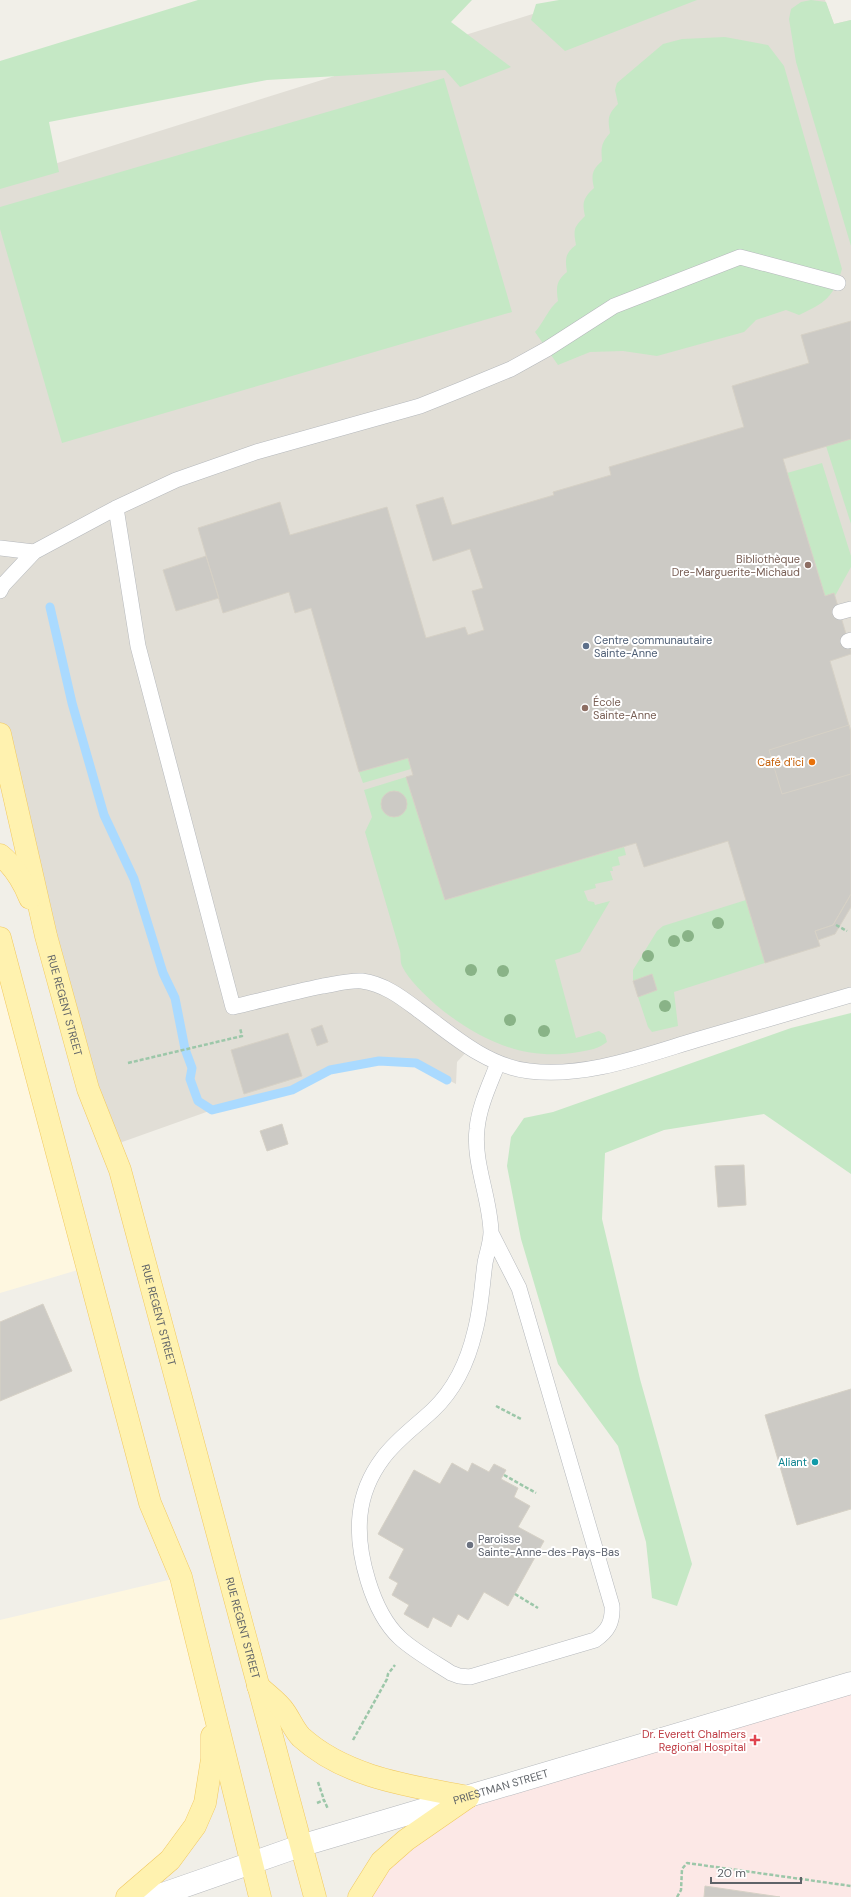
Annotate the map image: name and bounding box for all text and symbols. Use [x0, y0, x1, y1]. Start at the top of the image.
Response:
place label: Bibliothèque Dre-Marguerite-Michaud [672, 552, 800, 579]
marker: Bibliothèque Dre-Marguerite-Michaud [803, 560, 813, 570]
place label: Centre communautaire Sainte-Anne [594, 633, 712, 660]
marker: Centre communautaire Sainte-Anne [581, 641, 591, 651]
place label: École Sainte-Anne [593, 695, 657, 722]
marker: École Sainte-Anne [580, 703, 590, 713]
place label: Café d'ici [757, 755, 804, 769]
marker: Café d'ici [807, 757, 817, 767]
street label: RUE REGENT STREET [44, 953, 86, 1058]
street label: RUE REGENT STREET [139, 1263, 179, 1367]
place label: Aliant [778, 1455, 807, 1469]
marker: Aliant [810, 1457, 820, 1467]
place label: Paroisse Sainte-Anne-des-Pays-Bas [478, 1532, 619, 1559]
marker: Paroisse Sainte-Anne-des-Pays-Bas [465, 1540, 475, 1550]
street label: RUE REGENT STREET [223, 1576, 263, 1680]
place label: Dr. Everett Chalmers Regional Hospital [642, 1727, 746, 1754]
marker: Dr. Everett Chalmers Regional Hospital [749, 1734, 761, 1746]
street label: PRIESTMAN STREET [451, 1766, 550, 1807]
scale bar [711, 1859, 801, 1885]
text: 20 m [717, 1865, 746, 1881]

